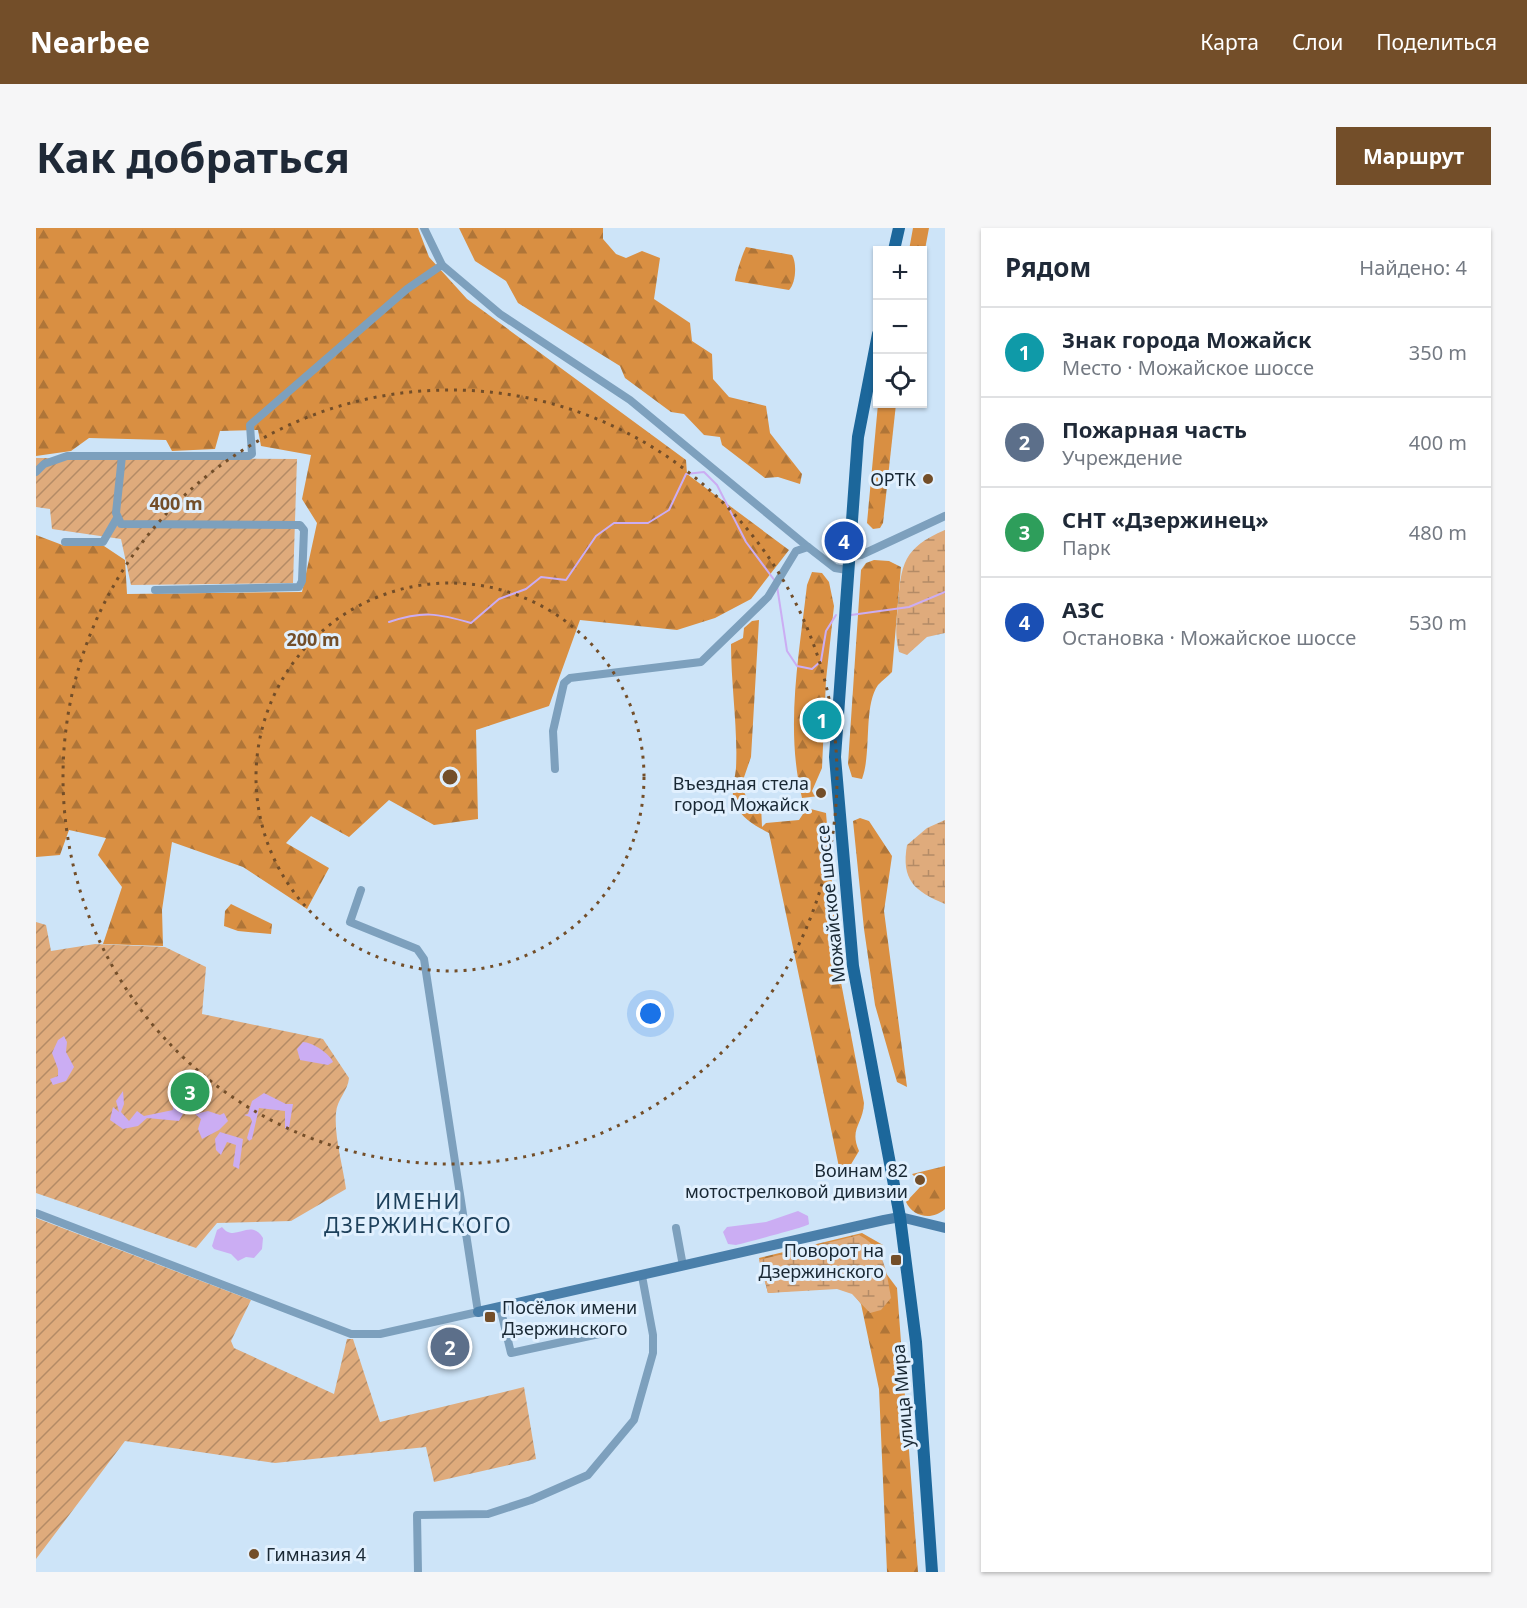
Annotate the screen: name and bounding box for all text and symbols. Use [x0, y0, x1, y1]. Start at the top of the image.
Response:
text: Nearbee [30, 23, 150, 61]
text: Карта [1200, 28, 1259, 56]
text: Слои [1292, 28, 1343, 56]
text: Поделиться [1376, 28, 1497, 56]
button: Маршрут [1336, 127, 1491, 185]
text: Как добраться [36, 128, 350, 185]
map controls [873, 246, 927, 408]
button: + [873, 246, 927, 300]
text: Рядом [1005, 249, 1091, 285]
text: Найдено: 4 [1359, 254, 1467, 281]
button: − [873, 300, 927, 354]
text: Знак города Можайск [1062, 324, 1312, 354]
text: 1 [1019, 339, 1030, 366]
text: 350 m [1409, 339, 1467, 366]
button: locate [873, 354, 927, 408]
text: Место · Можайское шоссе [1062, 354, 1314, 381]
text: Пожарная часть [1062, 414, 1247, 444]
text: 2 [1019, 429, 1030, 456]
text: 400 m [1409, 429, 1467, 456]
text: Учреждение [1062, 444, 1183, 471]
place label: ОРТК [870, 467, 917, 491]
marker: ОРТК [921, 472, 935, 486]
text: 400 m [149, 491, 203, 515]
text: СНТ «Дзержинец» [1062, 504, 1269, 534]
pin: 4 [824, 518, 864, 564]
text: 3 [1019, 519, 1030, 546]
text: 480 m [1409, 519, 1467, 546]
text: Парк [1062, 534, 1111, 561]
text: АЗС [1062, 594, 1104, 624]
text: 4 [1019, 609, 1030, 636]
text: 530 m [1409, 609, 1467, 636]
text: Остановка · Можайское шоссе [1062, 624, 1356, 651]
text: 200 m [286, 627, 340, 651]
pin: 1 [802, 698, 842, 742]
centre of rings [440, 767, 460, 787]
place label: Въездная стела город Можайск [673, 771, 809, 816]
marker: Въездная стела город Можайск [814, 786, 828, 800]
street label: Можайское шоссе [810, 824, 850, 984]
your location [636, 999, 665, 1028]
pin: 3 [170, 1070, 210, 1114]
place label: Воинам 82 мотострелковой дивизии [685, 1158, 908, 1203]
marker: Воинам 82 мотострелковой дивизии [913, 1173, 927, 1187]
district label: ИМЕНИ ДЗЕРЖИНСКОГО [324, 1187, 512, 1239]
place label: Поворот на Дзержинского [759, 1238, 884, 1283]
marker: Поворот на Дзержинского [889, 1253, 903, 1267]
place label: Посёлок имени Дзержинского [502, 1295, 637, 1340]
marker: Посёлок имени Дзержинского [483, 1310, 497, 1324]
pin: 2 [430, 1324, 470, 1370]
street label: улица Мира [886, 1343, 918, 1449]
place label: Гимназия 4 [266, 1542, 366, 1566]
marker: Гимназия 4 [247, 1547, 261, 1561]

